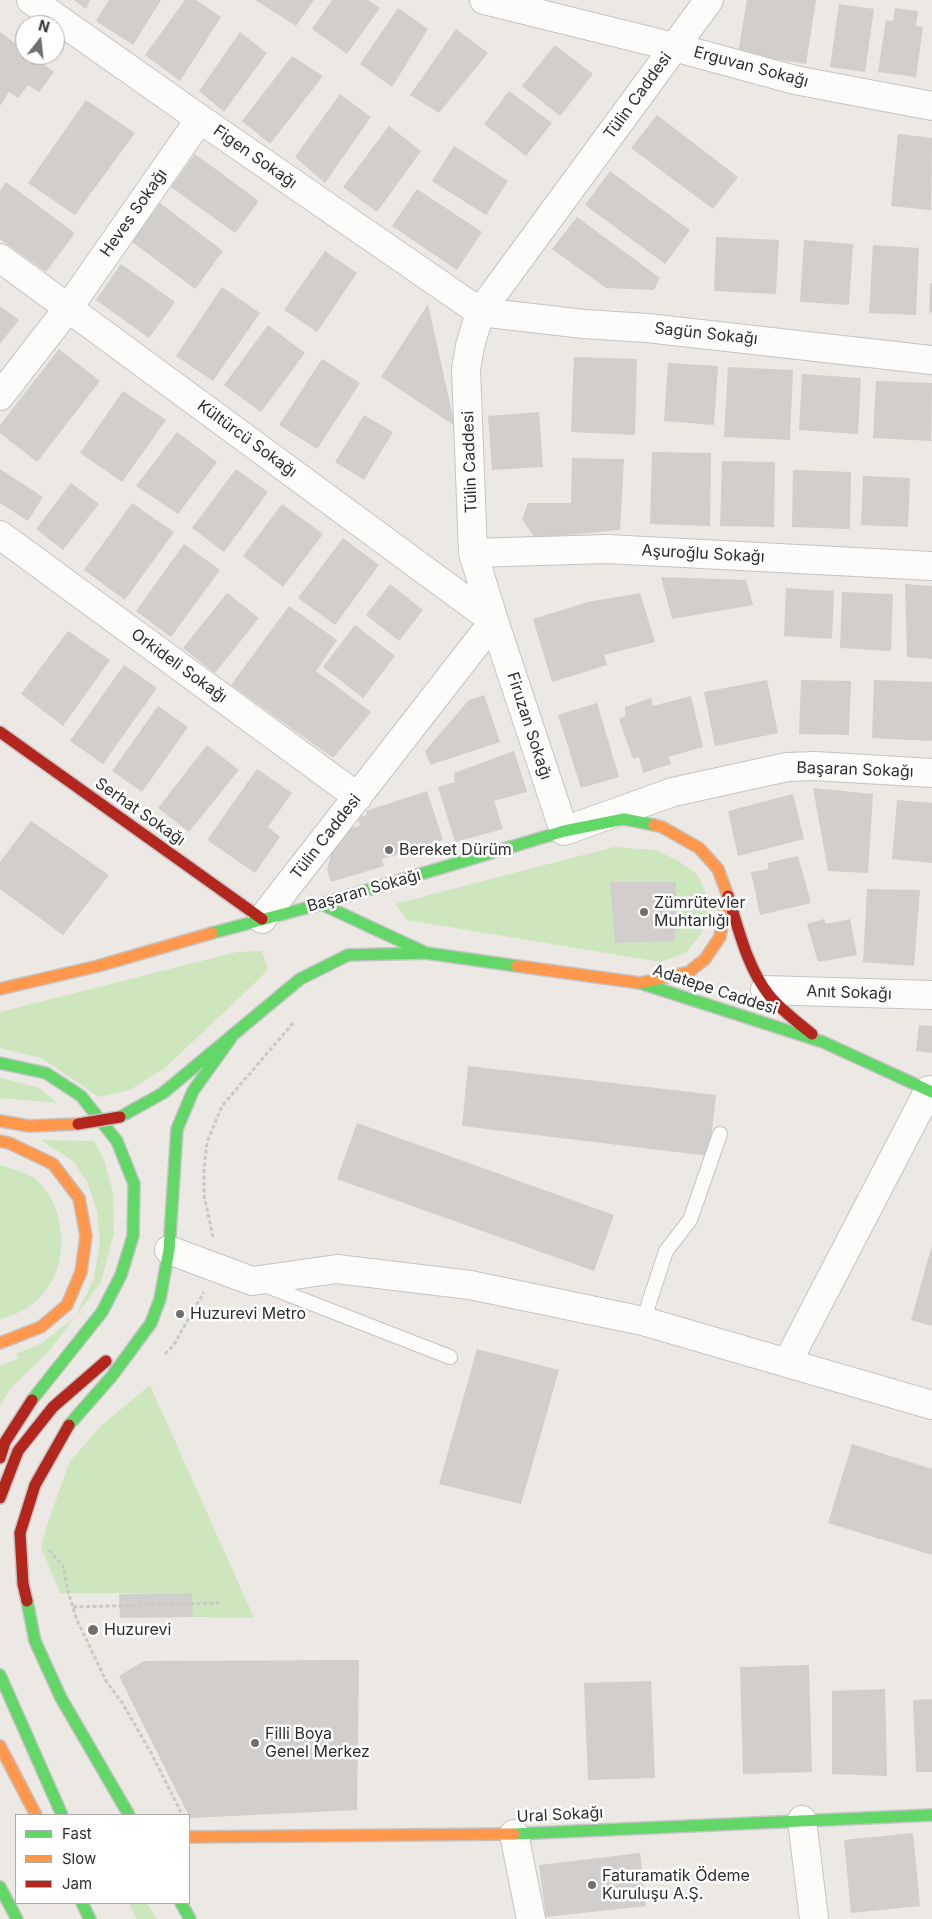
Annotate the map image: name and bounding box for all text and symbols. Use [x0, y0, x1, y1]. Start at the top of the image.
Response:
north arrow [15, 15, 65, 65]
text: N [37, 16, 51, 36]
street label: Erguvan Sokağı [692, 42, 810, 92]
street label: Tülin Caddesi [600, 49, 676, 143]
street label: Figen Sokağı [209, 121, 301, 193]
street label: Heves Sokağı [97, 165, 171, 261]
street label: Sagün Sokağı [653, 319, 759, 349]
street label: Kültürcü Sokağı [193, 396, 301, 482]
street label: Tülin Caddesi [459, 410, 481, 514]
street label: Aşuroğlu Sokağı [641, 541, 765, 567]
street label: Orkideli Sokağı [127, 625, 231, 707]
street label: Firuzan Sokağı [503, 670, 555, 782]
street label: Başaran Sokağı [796, 758, 914, 782]
street label: Serhat Sokağı [91, 774, 189, 850]
street label: Tülin Caddesi [287, 791, 365, 883]
place label: Bereket Dürüm [399, 840, 512, 860]
marker: Bereket Dürüm [383, 844, 395, 856]
street label: Başaran Sokağı [305, 866, 423, 916]
place label: Zümrütevler Muhtarlığı [654, 893, 745, 931]
marker: Zümrütevler Muhtarlığı [638, 906, 650, 918]
street label: Adatepe Caddesi [650, 961, 780, 1019]
street label: Anıt Sokağı [806, 982, 892, 1004]
place label: Huzurevi Metro [190, 1304, 306, 1324]
marker: Huzurevi Metro [174, 1308, 186, 1320]
place label: Huzurevi [104, 1620, 171, 1640]
marker: Huzurevi [86, 1623, 100, 1637]
place label: Filli Boya Genel Merkez [265, 1724, 370, 1762]
marker: Filli Boya Genel Merkez [249, 1737, 261, 1749]
street label: Ural Sokağı [516, 1803, 604, 1827]
legend [15, 1814, 190, 1904]
text: Fast [62, 1824, 92, 1843]
text: Slow [62, 1849, 96, 1868]
place label: Faturamatik Ödeme Kuruluşu A.Ş. [602, 1866, 750, 1904]
text: Jam [62, 1874, 92, 1893]
marker: Faturamatik Ödeme Kuruluşu A.Ş. [586, 1879, 598, 1891]

